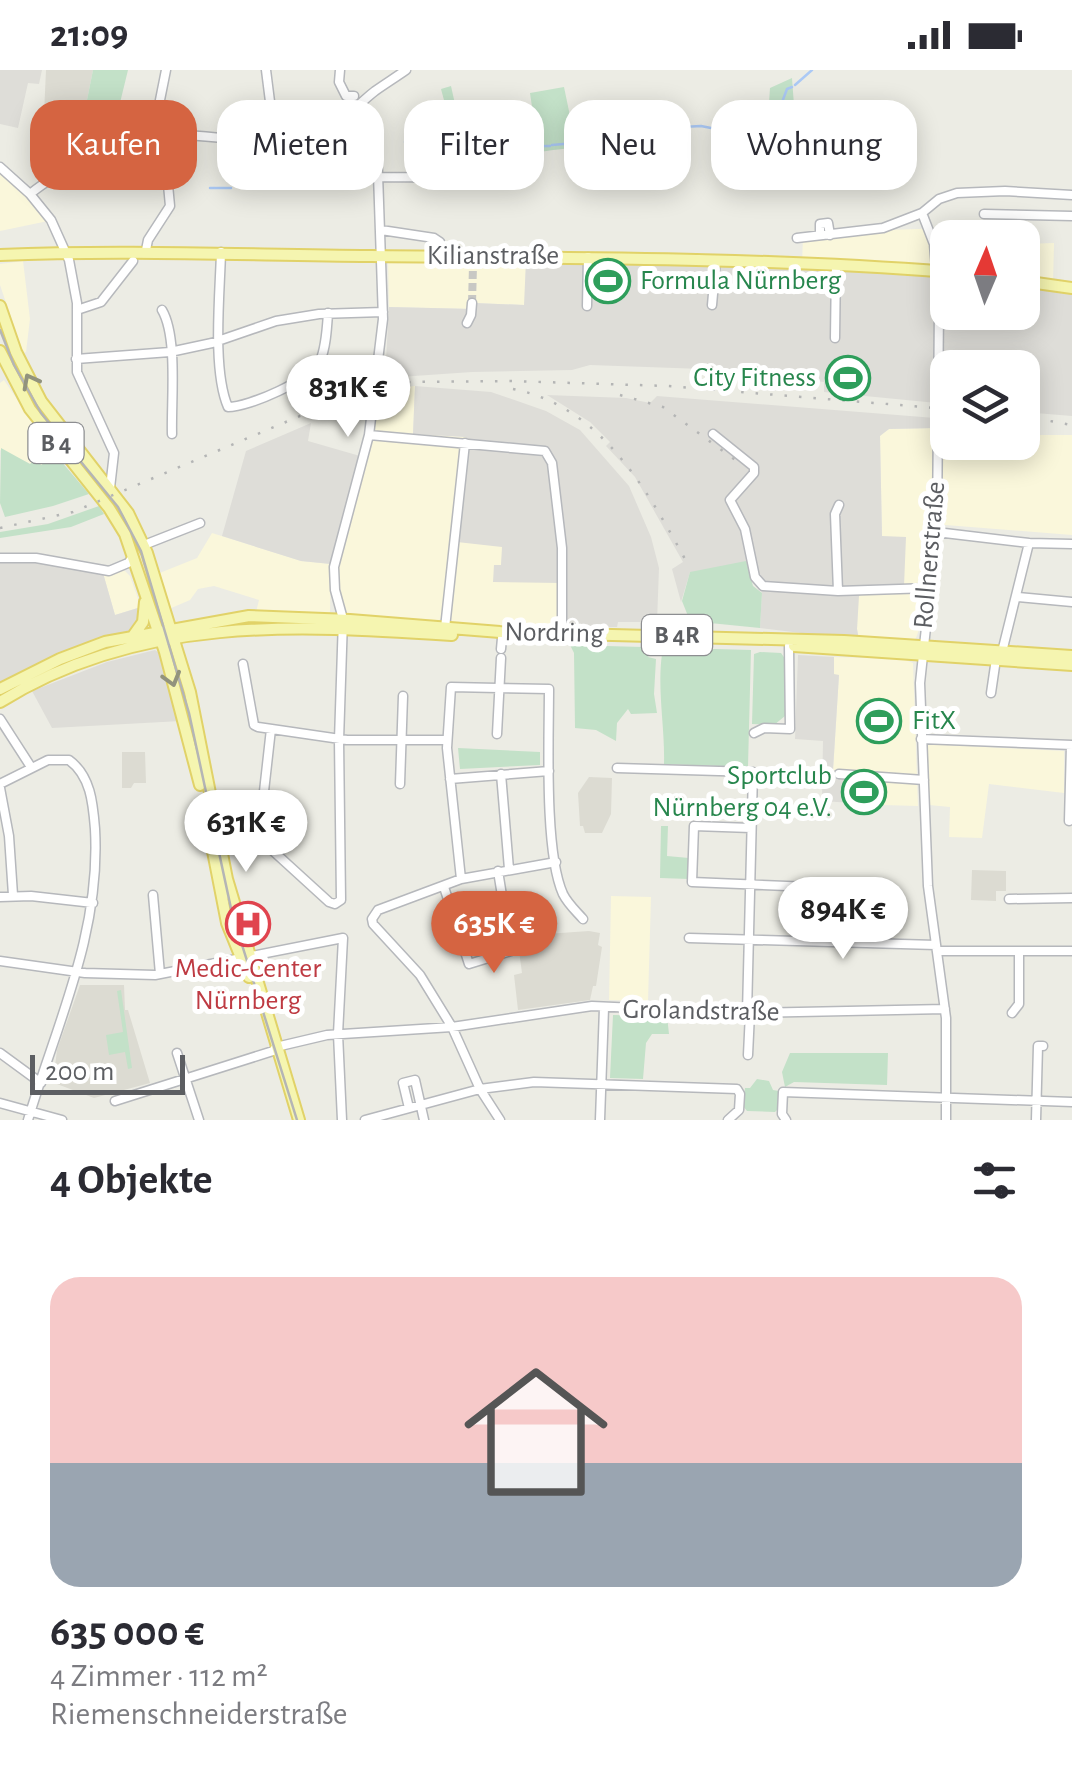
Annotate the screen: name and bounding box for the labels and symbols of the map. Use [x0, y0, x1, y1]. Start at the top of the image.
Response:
north arrow [930, 220, 1040, 330]
street label: Kilianstraße [427, 242, 559, 270]
sports icon: Formula Nürnberg [585, 258, 631, 304]
place label: Formula Nürnberg [640, 267, 841, 295]
pin: 831K € [267, 355, 429, 440]
sports icon: City Fitness [825, 355, 871, 401]
place label: City Fitness [693, 364, 816, 392]
one-way arrow [23, 374, 42, 392]
road number: B 4 [28, 423, 84, 463]
street label: Rollnerstraße [910, 480, 950, 630]
road number: B 4R [642, 615, 712, 655]
street label: Nordring [504, 618, 604, 648]
one-way arrow [161, 670, 182, 687]
sports icon: FitX [856, 698, 902, 744]
place label: FitX [912, 707, 956, 735]
place label: Sportclub Nürnberg 04 e.V. [653, 762, 832, 822]
sports icon: Sportclub Nürnberg 04 e.V. [841, 769, 887, 815]
pin: 631K € [165, 790, 327, 875]
pin: 894K € [762, 877, 924, 962]
pin: 635K € [413, 891, 575, 976]
hospital icon: Medic-Center Nürnberg [225, 901, 271, 947]
place label: Medic-Center Nürnberg [175, 955, 321, 1015]
street label: Grolandstraße [622, 996, 780, 1026]
scale bar [30, 1050, 185, 1094]

